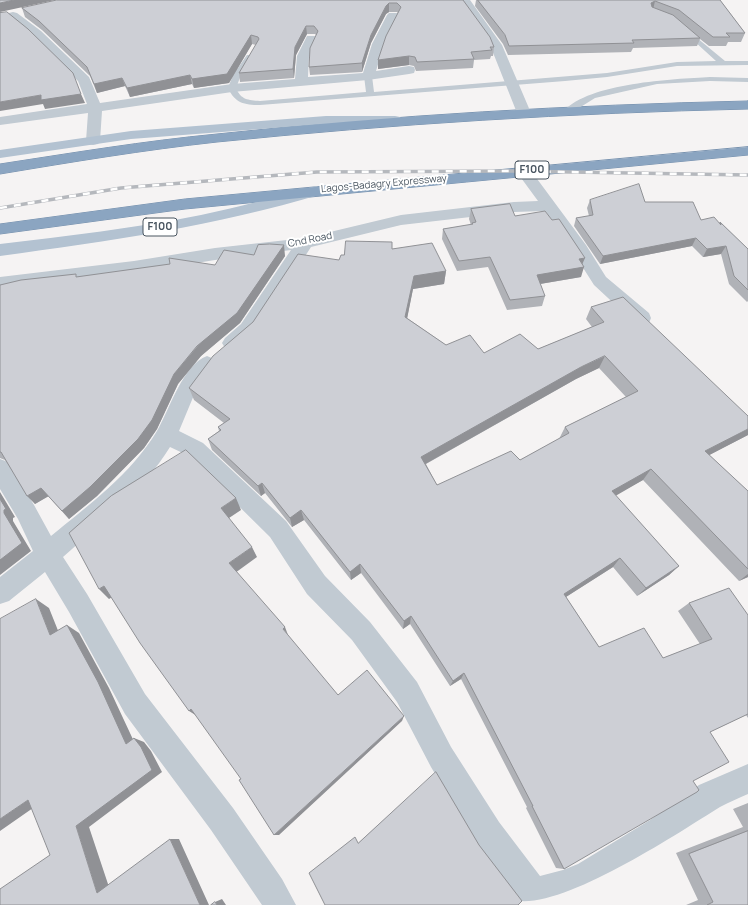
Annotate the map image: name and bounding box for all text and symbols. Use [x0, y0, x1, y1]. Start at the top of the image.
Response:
road number: F100 [515, 161, 549, 179]
street label: Lagos-Badagry Expressway [321, 173, 447, 195]
road number: F100 [143, 218, 177, 236]
street label: Cnd Road [287, 230, 333, 250]

